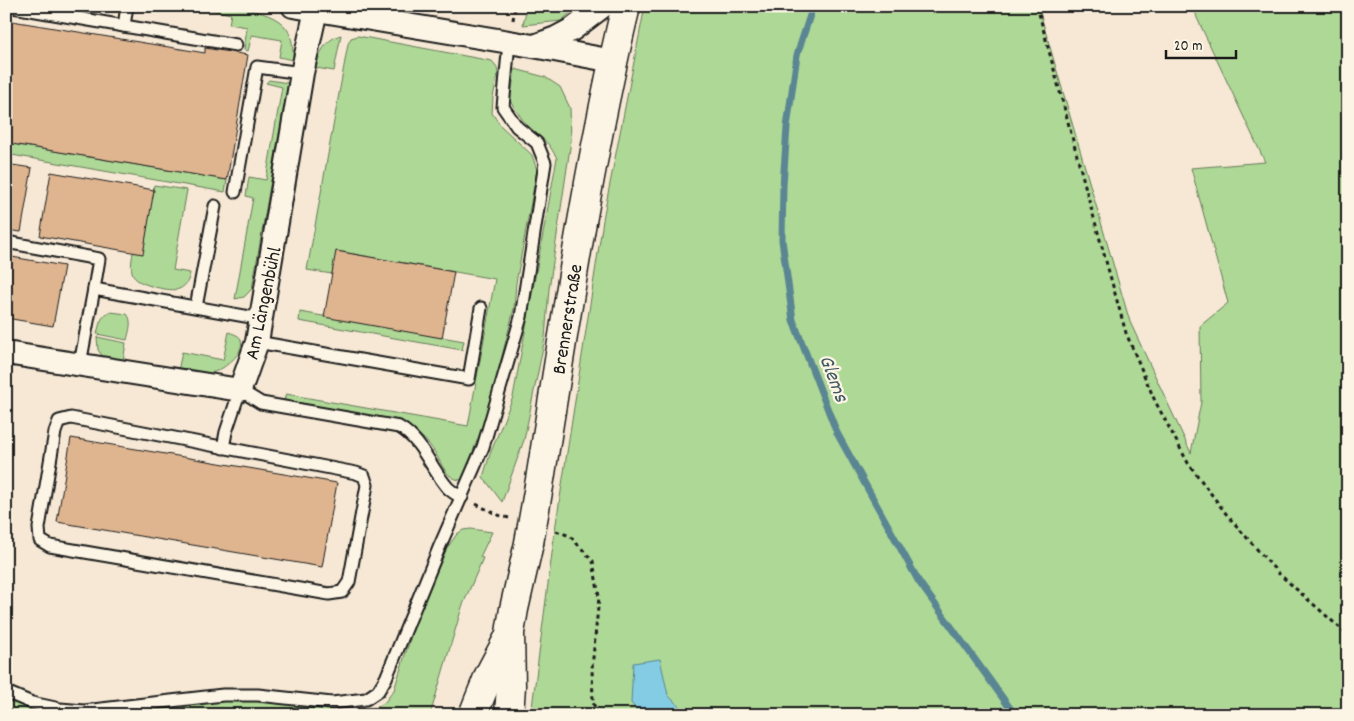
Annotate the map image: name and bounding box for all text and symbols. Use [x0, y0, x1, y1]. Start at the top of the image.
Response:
scale bar [1166, 28, 1236, 60]
text: 20 m [1174, 36, 1202, 58]
street label: Am Längenbühl [239, 244, 291, 363]
street label: Brennerstraße [546, 262, 592, 377]
water label: Glems [810, 351, 855, 408]

